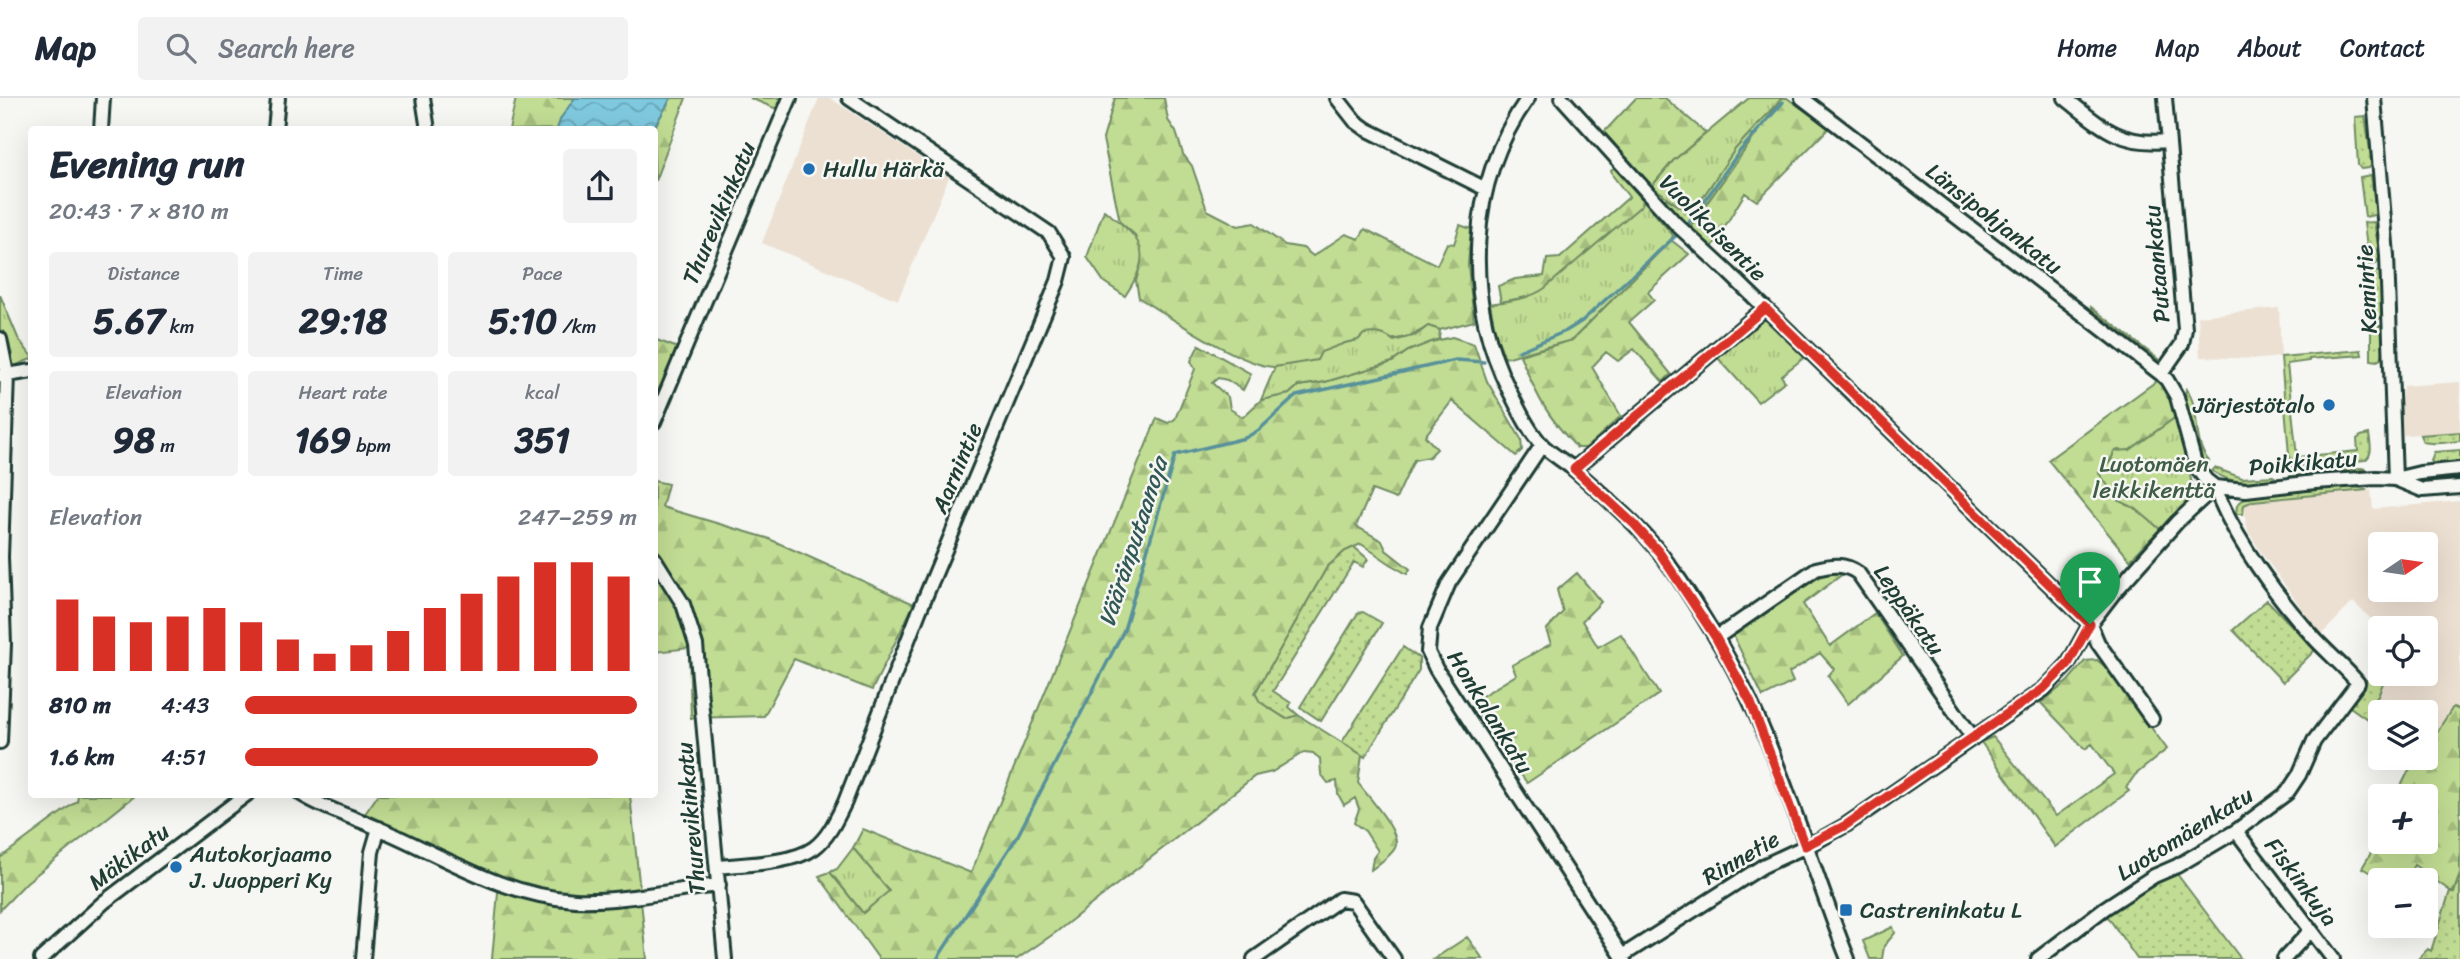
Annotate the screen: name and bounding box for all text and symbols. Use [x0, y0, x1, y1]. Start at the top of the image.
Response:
search box [138, 17, 628, 80]
text: Map [35, 19, 96, 77]
text: Search here [218, 25, 355, 71]
text: Home [2057, 27, 2117, 69]
text: Map [2155, 27, 2199, 69]
text: About [2237, 27, 2302, 69]
text: Contact [2340, 27, 2425, 69]
icon: search [162, 29, 200, 67]
text: Evening run [49, 131, 245, 198]
street label: Thurevikinkatu [670, 135, 768, 291]
button: share [563, 149, 637, 223]
place label: Hullu Härkä [823, 149, 946, 190]
street label: Länsipohjankatu [1916, 152, 2072, 286]
marker: Hullu Härkä [801, 161, 817, 177]
street label: Vuolikaisentie [1649, 164, 1777, 292]
text: 20:43 · 7 × 810 m [49, 191, 229, 232]
street label: Putaankatu [2131, 203, 2183, 325]
street label: Kemintie [2344, 243, 2390, 335]
text: Distance [108, 257, 180, 290]
text: Time [323, 257, 363, 290]
text: Pace [522, 257, 562, 290]
text: 5.67 [93, 290, 165, 352]
text: 29:18 [299, 290, 387, 352]
text: 5:10 [488, 290, 557, 352]
text: km [165, 310, 194, 343]
text: /km [557, 310, 596, 343]
text: Elevation [105, 376, 182, 409]
text: Heart rate [298, 376, 388, 409]
text: kcal [525, 376, 560, 409]
place label: Järjestötalo [2192, 385, 2315, 426]
marker: Järjestötalo [2321, 397, 2337, 413]
text: 98 [113, 409, 155, 471]
text: 169 [295, 409, 351, 471]
text: 351 [515, 409, 570, 471]
street label: Aarnintie [919, 416, 995, 521]
text: m [155, 429, 175, 462]
text: bpm [351, 429, 391, 462]
street label: Poikkikatu [2247, 438, 2360, 488]
park label: Luotomäen leikkikenttä [2093, 444, 2217, 511]
water label: Vääränputaanoja [1086, 449, 1181, 632]
text: Elevation [49, 497, 142, 538]
text: 247–259 m [518, 497, 637, 538]
north arrow [2368, 532, 2438, 602]
map controls [2368, 532, 2438, 938]
pin [2060, 552, 2120, 624]
street label: Leppäkatu [1862, 555, 1956, 665]
icon: arrive [2071, 563, 2109, 601]
button: locate [2368, 616, 2438, 686]
street label: Honkalankatu [1436, 642, 1545, 783]
text: 810 m [49, 685, 111, 726]
text: 4:43 [161, 685, 209, 726]
button: layers [2368, 700, 2438, 770]
text: 1.6 km [49, 737, 115, 778]
text: 4:51 [161, 737, 206, 778]
street label: Thurevikinkatu [664, 740, 718, 896]
street label: Luotomäenkatu [2108, 775, 2262, 893]
button: + [2368, 784, 2438, 854]
street label: Mäkikatu [79, 812, 179, 902]
street label: Rinnetie [1694, 819, 1788, 897]
street label: Fiskinkuja [2253, 828, 2349, 936]
place label: Autokorjaamo J. Juopperi Ky [189, 834, 332, 901]
marker: Autokorjaamo J. Juopperi Ky [168, 859, 184, 875]
button: − [2368, 868, 2438, 938]
place label: Castreninkatu L [1860, 890, 2022, 931]
marker: Castreninkatu L [1838, 902, 1854, 918]

